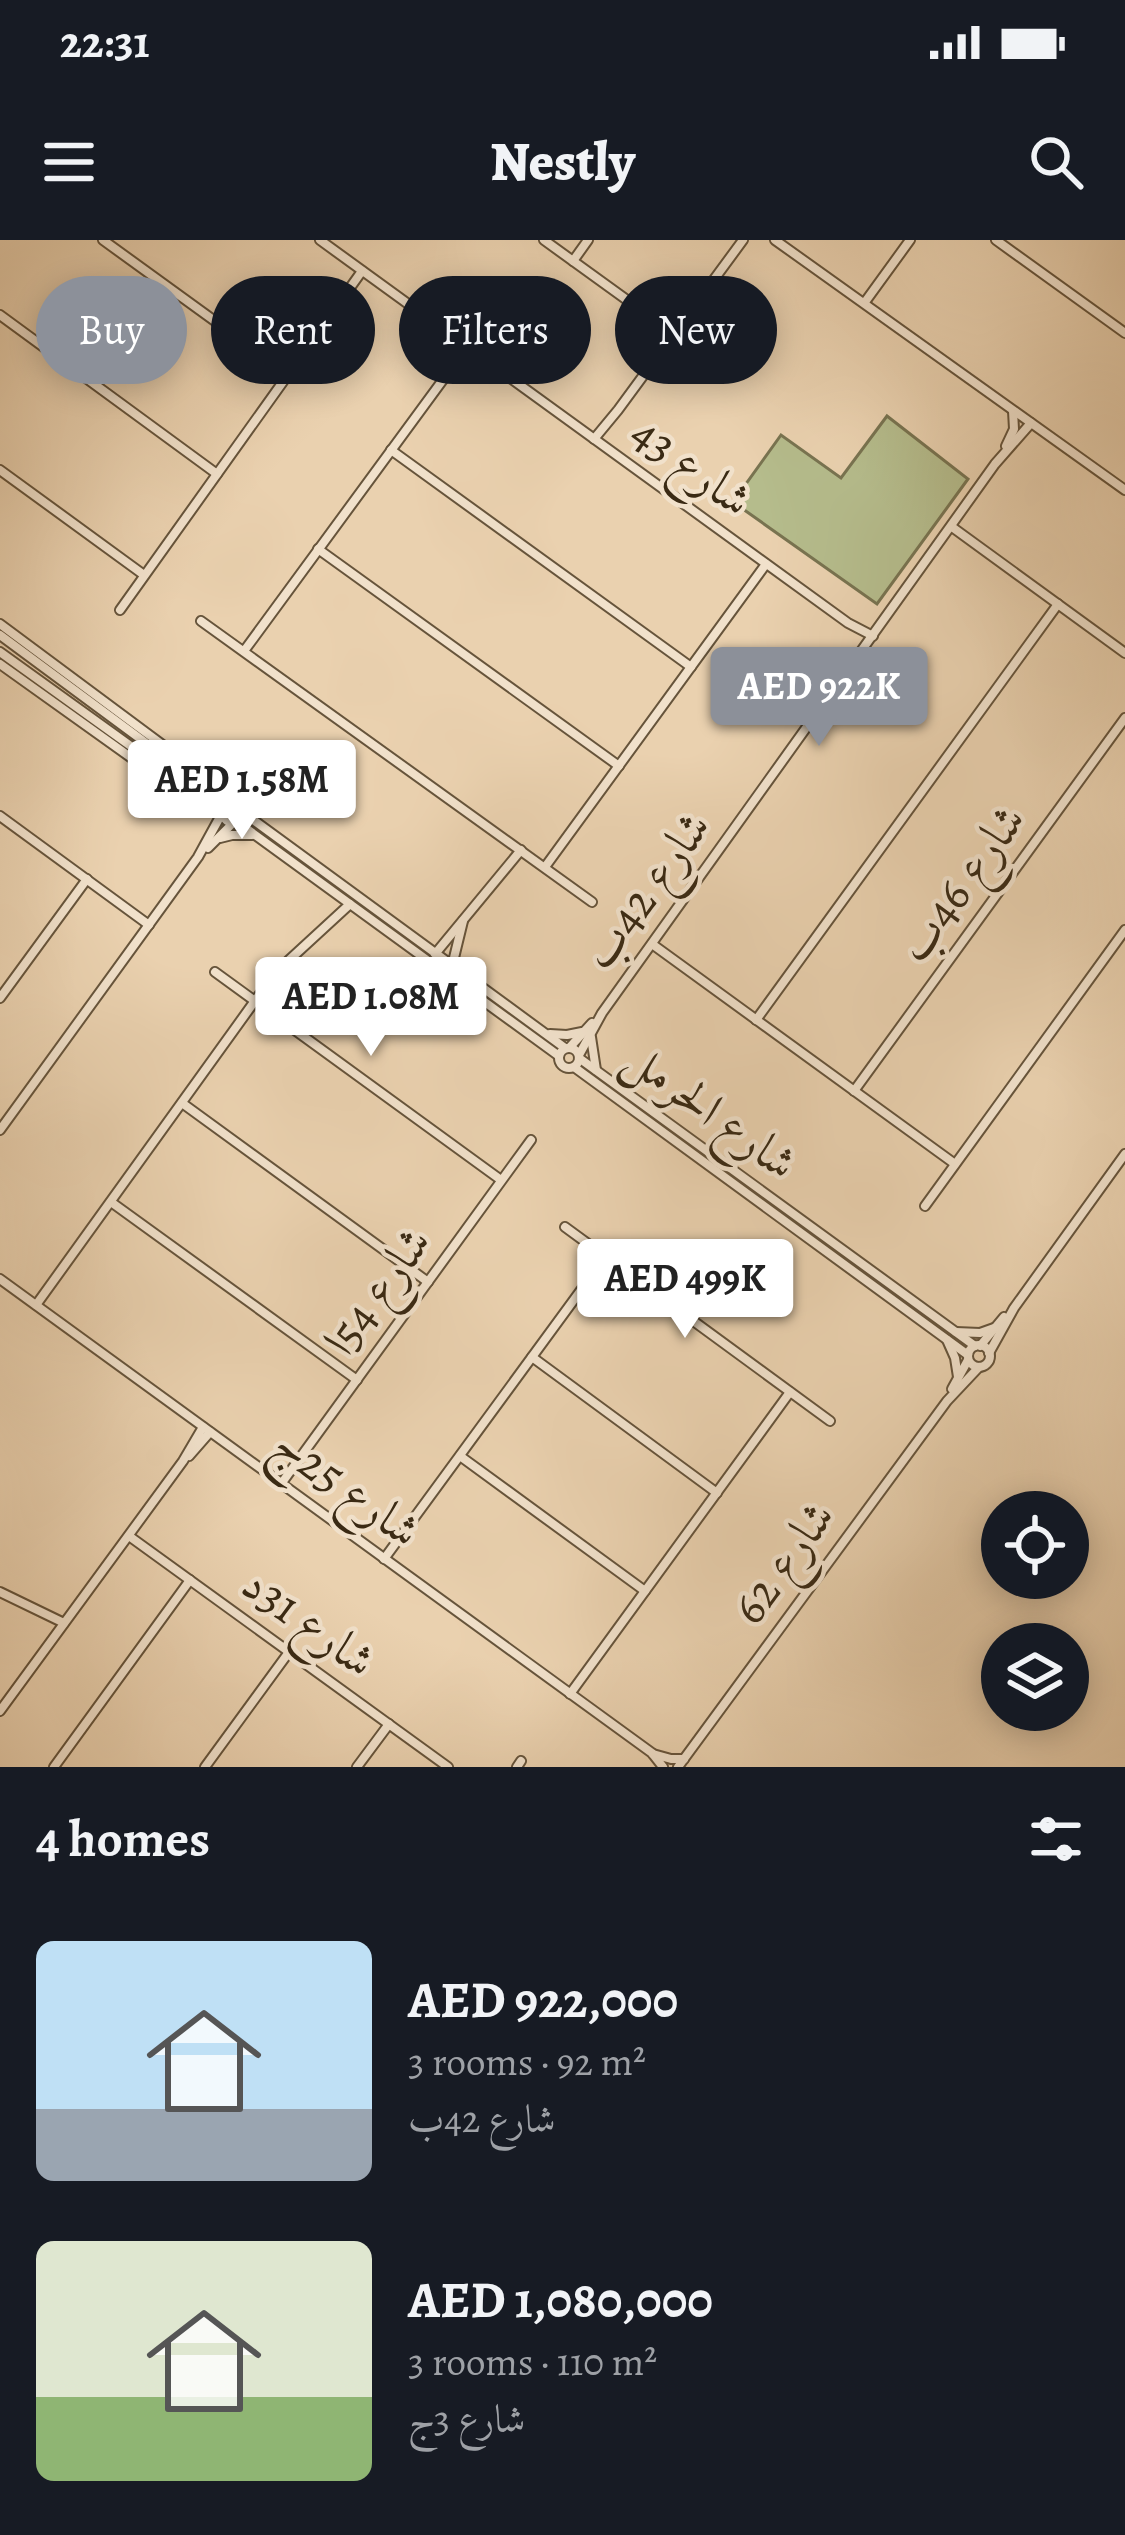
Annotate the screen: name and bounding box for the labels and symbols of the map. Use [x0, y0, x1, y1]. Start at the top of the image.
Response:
street label: شارع 43 [615, 400, 766, 537]
pin: AED 922K [695, 647, 943, 749]
pin: AED 1.58M [105, 740, 379, 842]
street label: شارع 46ب [881, 790, 1046, 979]
street label: شارع 42ب [566, 797, 731, 986]
pin: AED 1.08M [234, 957, 508, 1059]
street label: شارع الحرمل [607, 1025, 811, 1200]
street label: شارع 54ا [307, 1213, 451, 1373]
pin: AED 499K [561, 1239, 809, 1341]
street label: شارع 25ج [254, 1411, 434, 1570]
street label: شارع 62 [716, 1487, 855, 1641]
street label: شارع 31د [225, 1551, 389, 1698]

